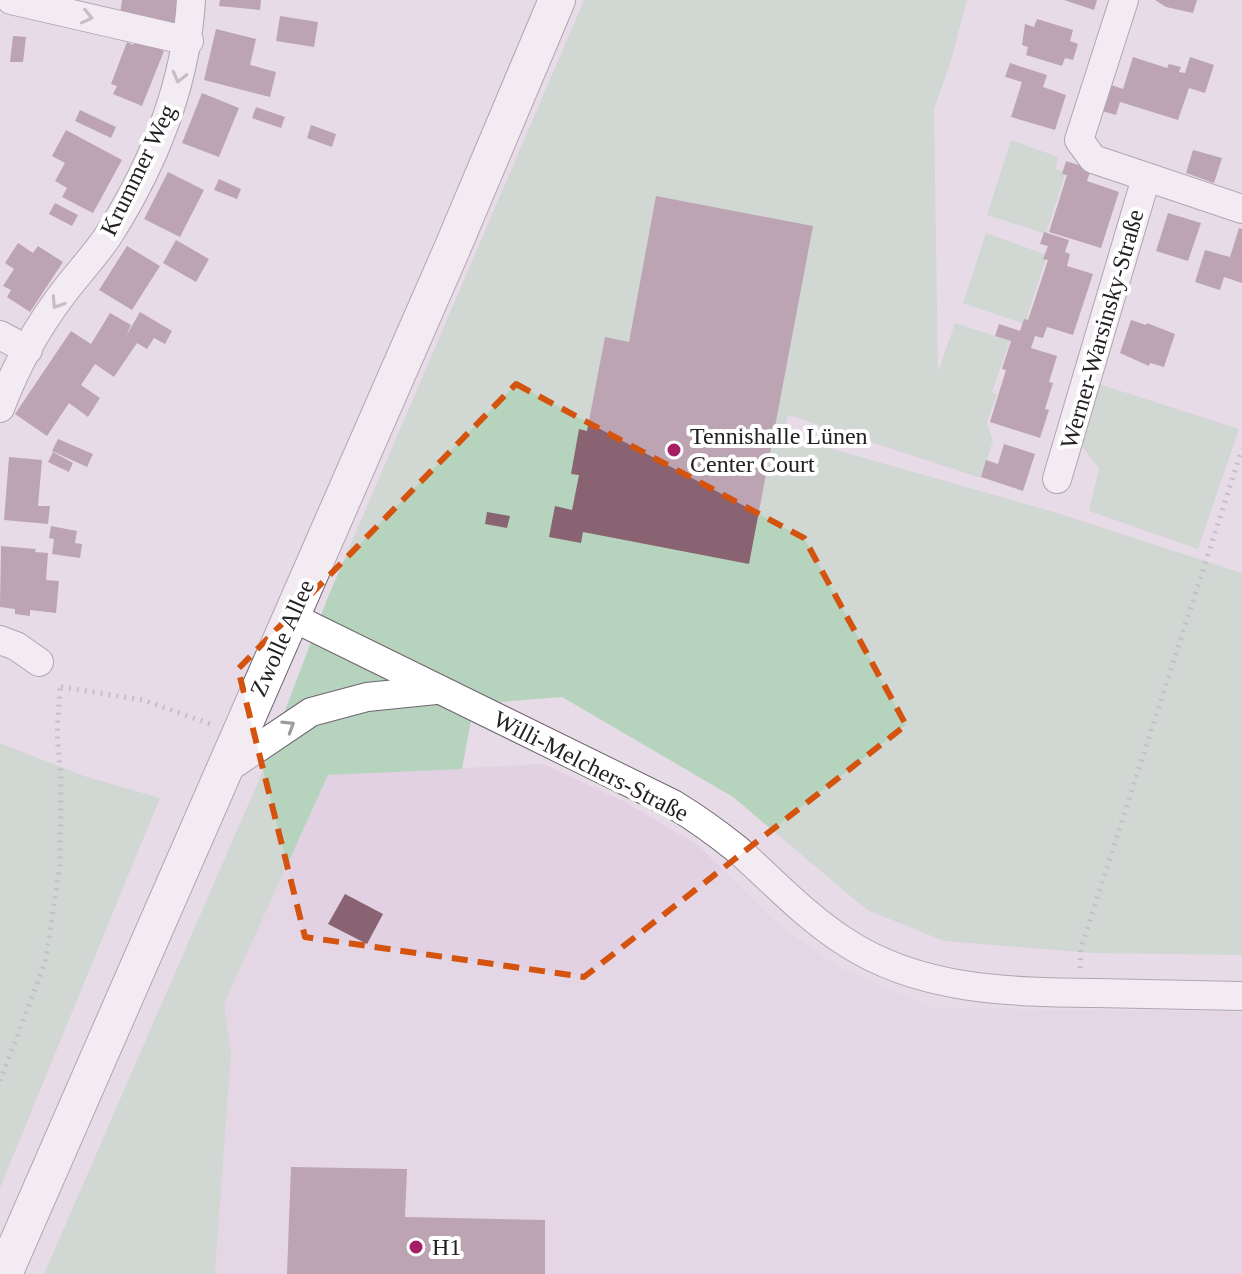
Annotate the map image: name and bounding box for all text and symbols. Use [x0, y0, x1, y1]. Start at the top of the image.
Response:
one-way arrow [79, 8, 93, 25]
one-way arrow [172, 69, 189, 83]
street label: Krummer Weg [95, 100, 181, 240]
street label: Werner-Warsinsky-Straße [1055, 206, 1149, 452]
one-way arrow [51, 295, 66, 309]
place label: Tennishalle Lünen Center Court [690, 423, 868, 477]
marker: Tennishalle Lünen Center Court [665, 441, 683, 459]
street label: Zwolle Allee [245, 576, 319, 700]
street label: Willi-Melchers-Straße [489, 706, 693, 826]
one-way arrow [280, 720, 295, 735]
place label: H1 [432, 1234, 461, 1260]
marker: H1 [407, 1238, 425, 1256]

